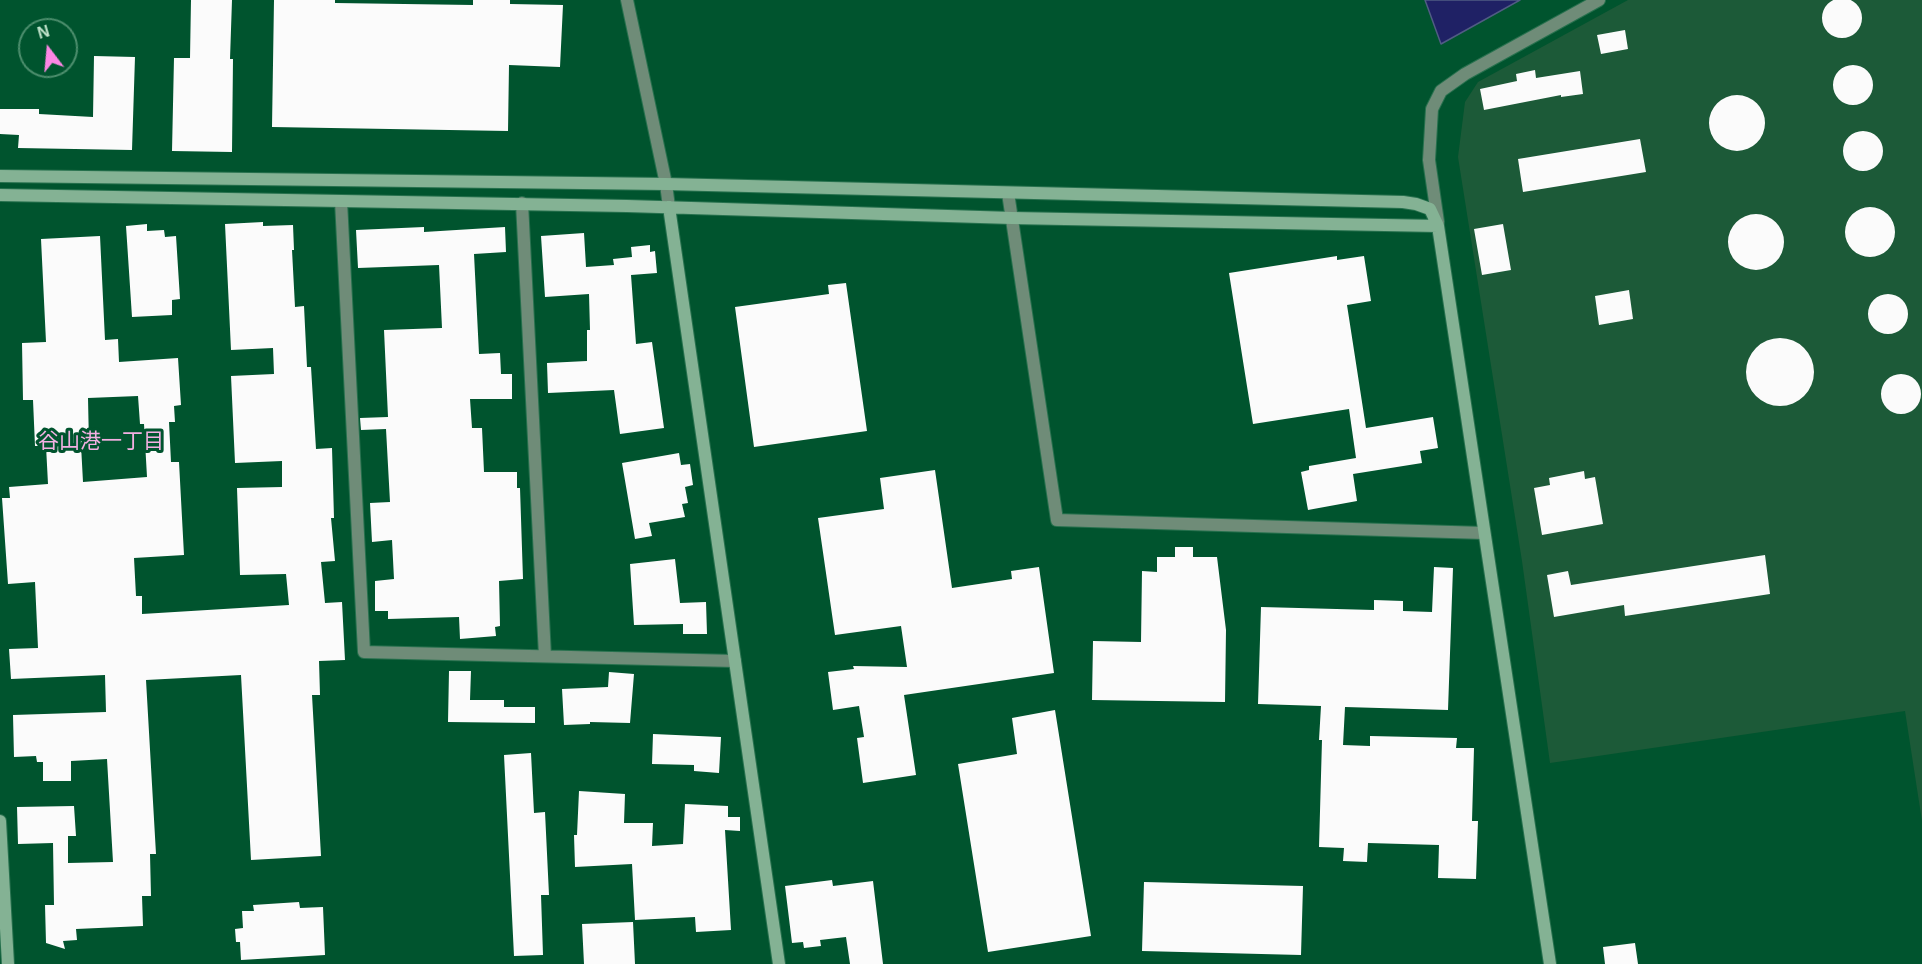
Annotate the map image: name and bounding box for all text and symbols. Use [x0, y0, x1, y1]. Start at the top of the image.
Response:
north arrow [18, 18, 78, 78]
text: N [36, 22, 51, 42]
district label: 谷山港一丁目 [38, 429, 164, 455]

